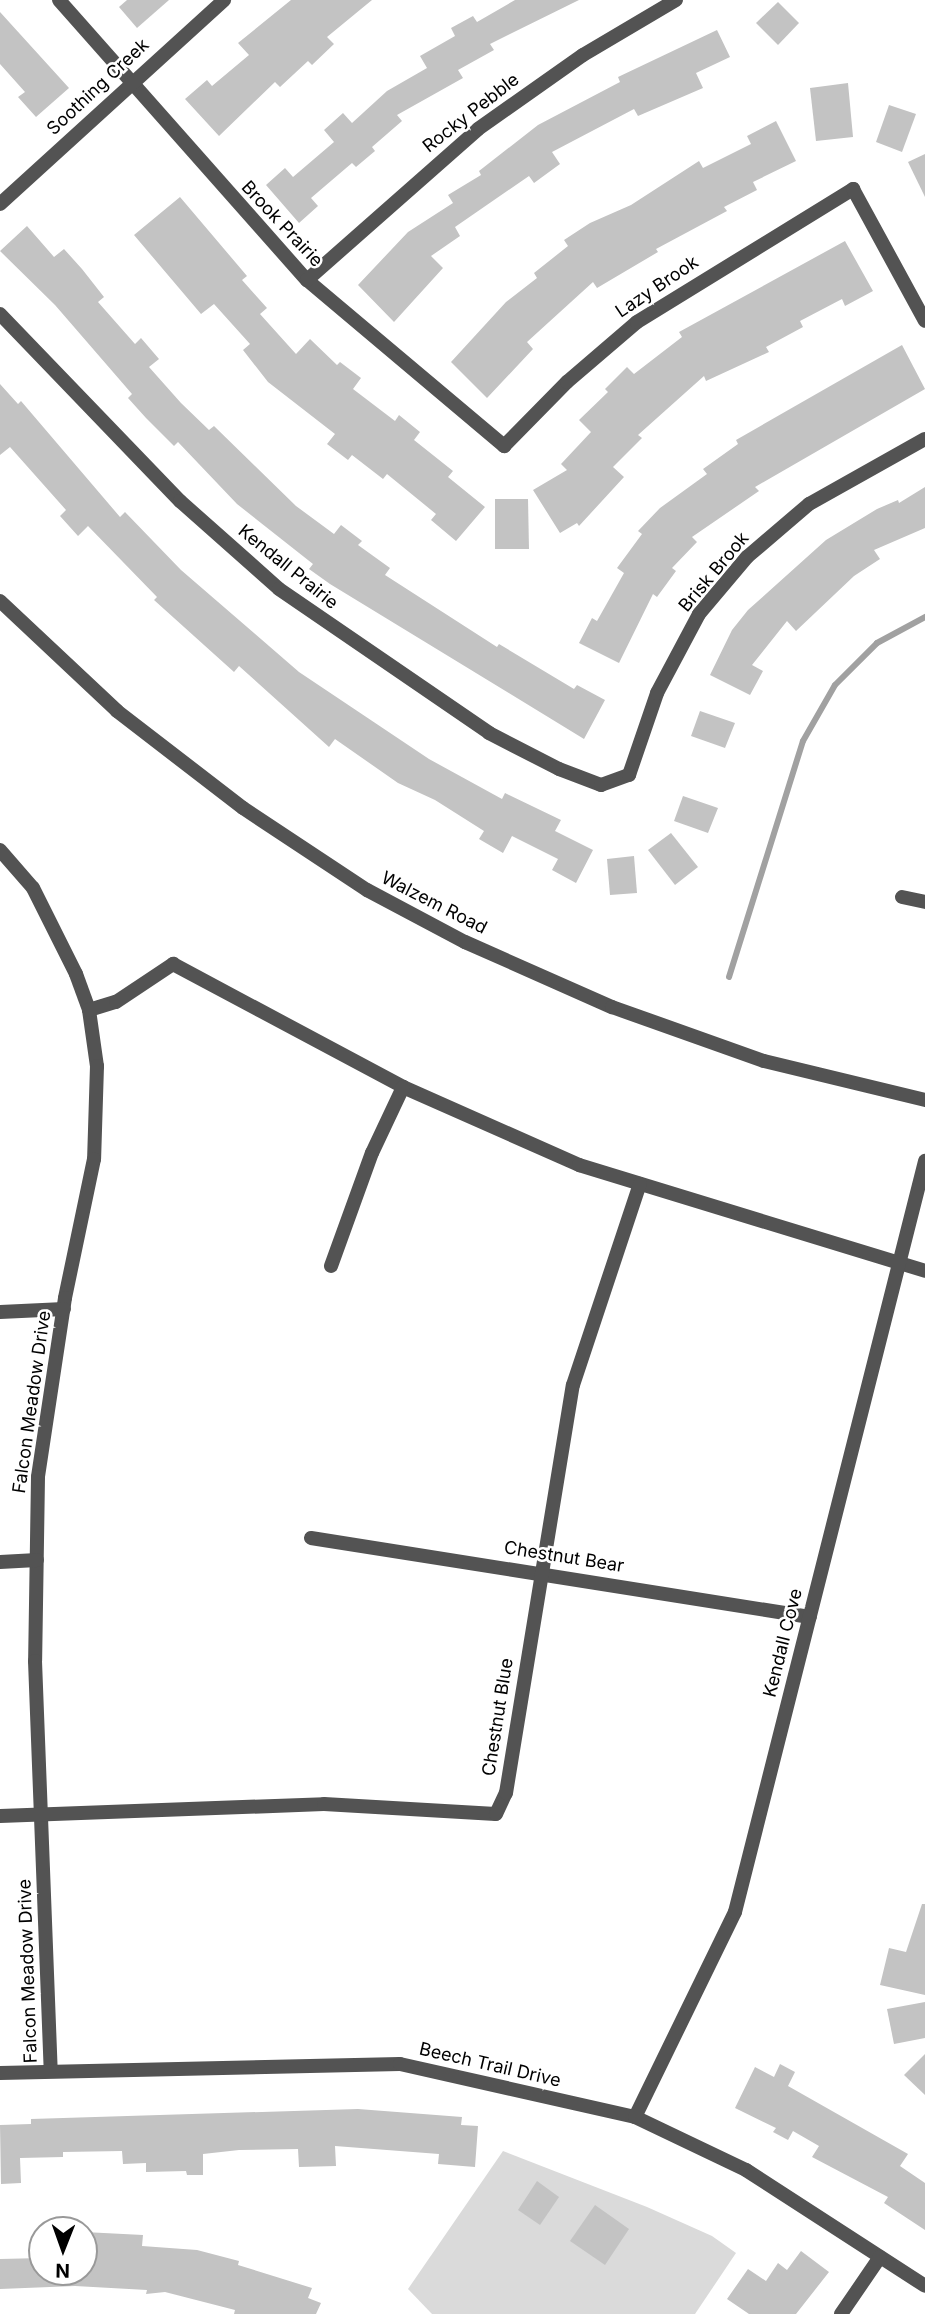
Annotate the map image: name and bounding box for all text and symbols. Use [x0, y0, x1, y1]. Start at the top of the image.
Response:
street label: Soothing Creek [43, 34, 153, 140]
street label: Rocky Pebble [419, 69, 523, 157]
street label: Brook Prairie [237, 177, 327, 271]
street label: Lazy Brook [612, 251, 702, 323]
street label: Kendall Prairie [234, 520, 342, 614]
street label: Brisk Brook [674, 528, 754, 616]
street label: Walzem Road [378, 867, 490, 939]
street label: Falcon Meadow Drive [8, 1309, 56, 1495]
street label: Chestnut Bear [502, 1537, 626, 1577]
street label: Kendall Cove [759, 1586, 807, 1700]
street label: Chestnut Blue [478, 1656, 518, 1778]
street label: Falcon Meadow Drive [14, 1878, 42, 2064]
street label: Beech Trail Drive [417, 2038, 563, 2092]
north arrow [28, 2216, 98, 2286]
text: N [55, 2259, 70, 2282]

